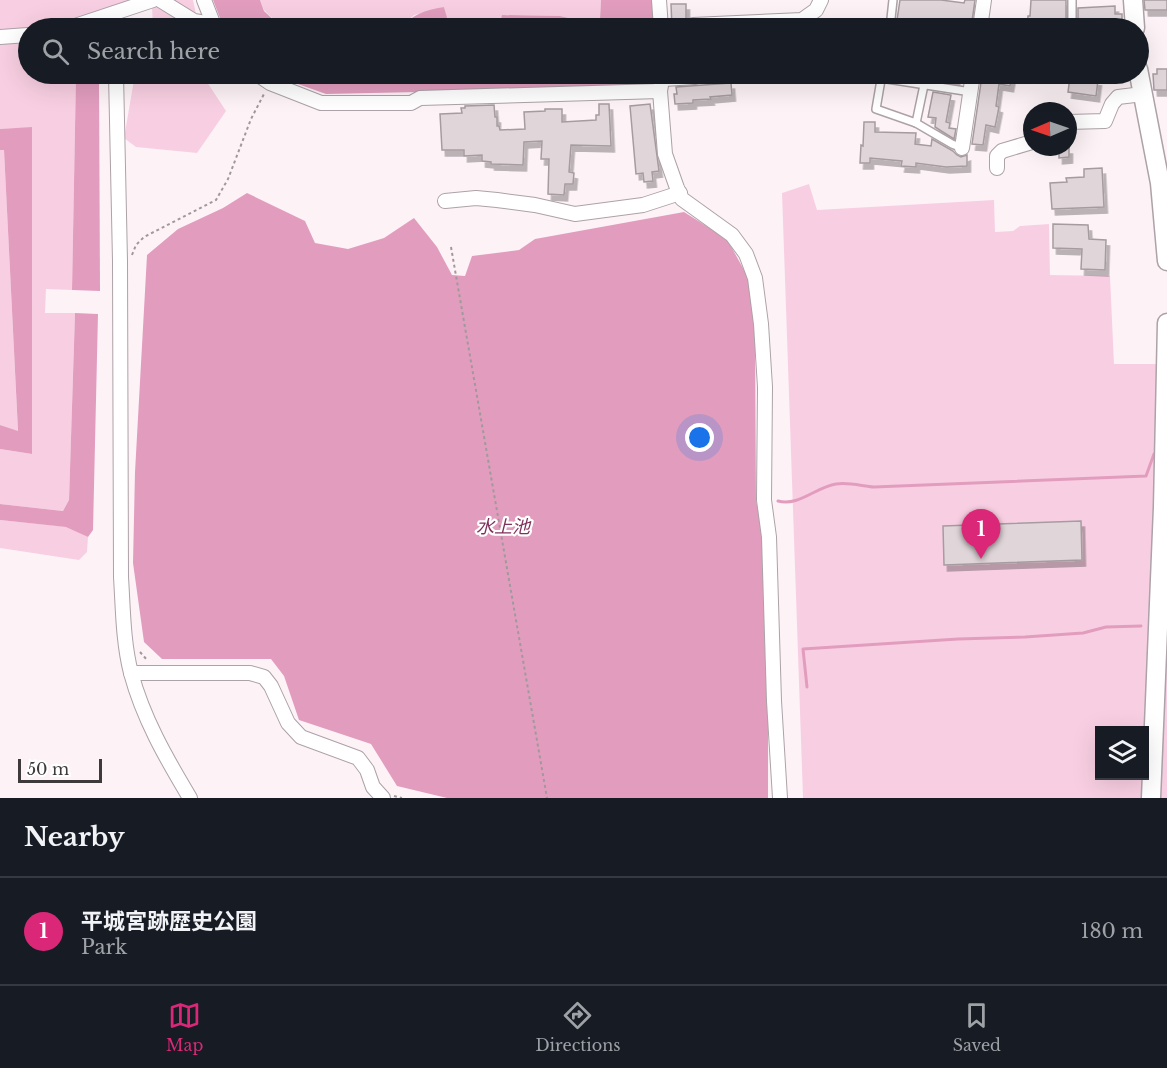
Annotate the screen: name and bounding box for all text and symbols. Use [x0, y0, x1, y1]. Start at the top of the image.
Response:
search box [18, 18, 1149, 84]
icon: search [39, 35, 72, 68]
text: Search here [87, 38, 220, 65]
north arrow [1023, 102, 1077, 156]
your location [685, 423, 714, 452]
pin: 1 [962, 510, 1000, 559]
water label: 水上池 [476, 516, 532, 538]
map controls [1095, 726, 1149, 780]
button: layers [1095, 726, 1149, 780]
scale bar [18, 756, 102, 784]
text: 50 m [27, 759, 69, 779]
text: Nearby [24, 821, 125, 853]
text: 平城宮跡歴史公園 [81, 908, 257, 935]
text: 1 [39, 919, 48, 943]
text: 180 m [1080, 919, 1143, 943]
text: Park [81, 935, 127, 959]
tab: Map [166, 999, 203, 1055]
tab: Directions [535, 999, 620, 1055]
tab: Saved [953, 999, 1001, 1055]

